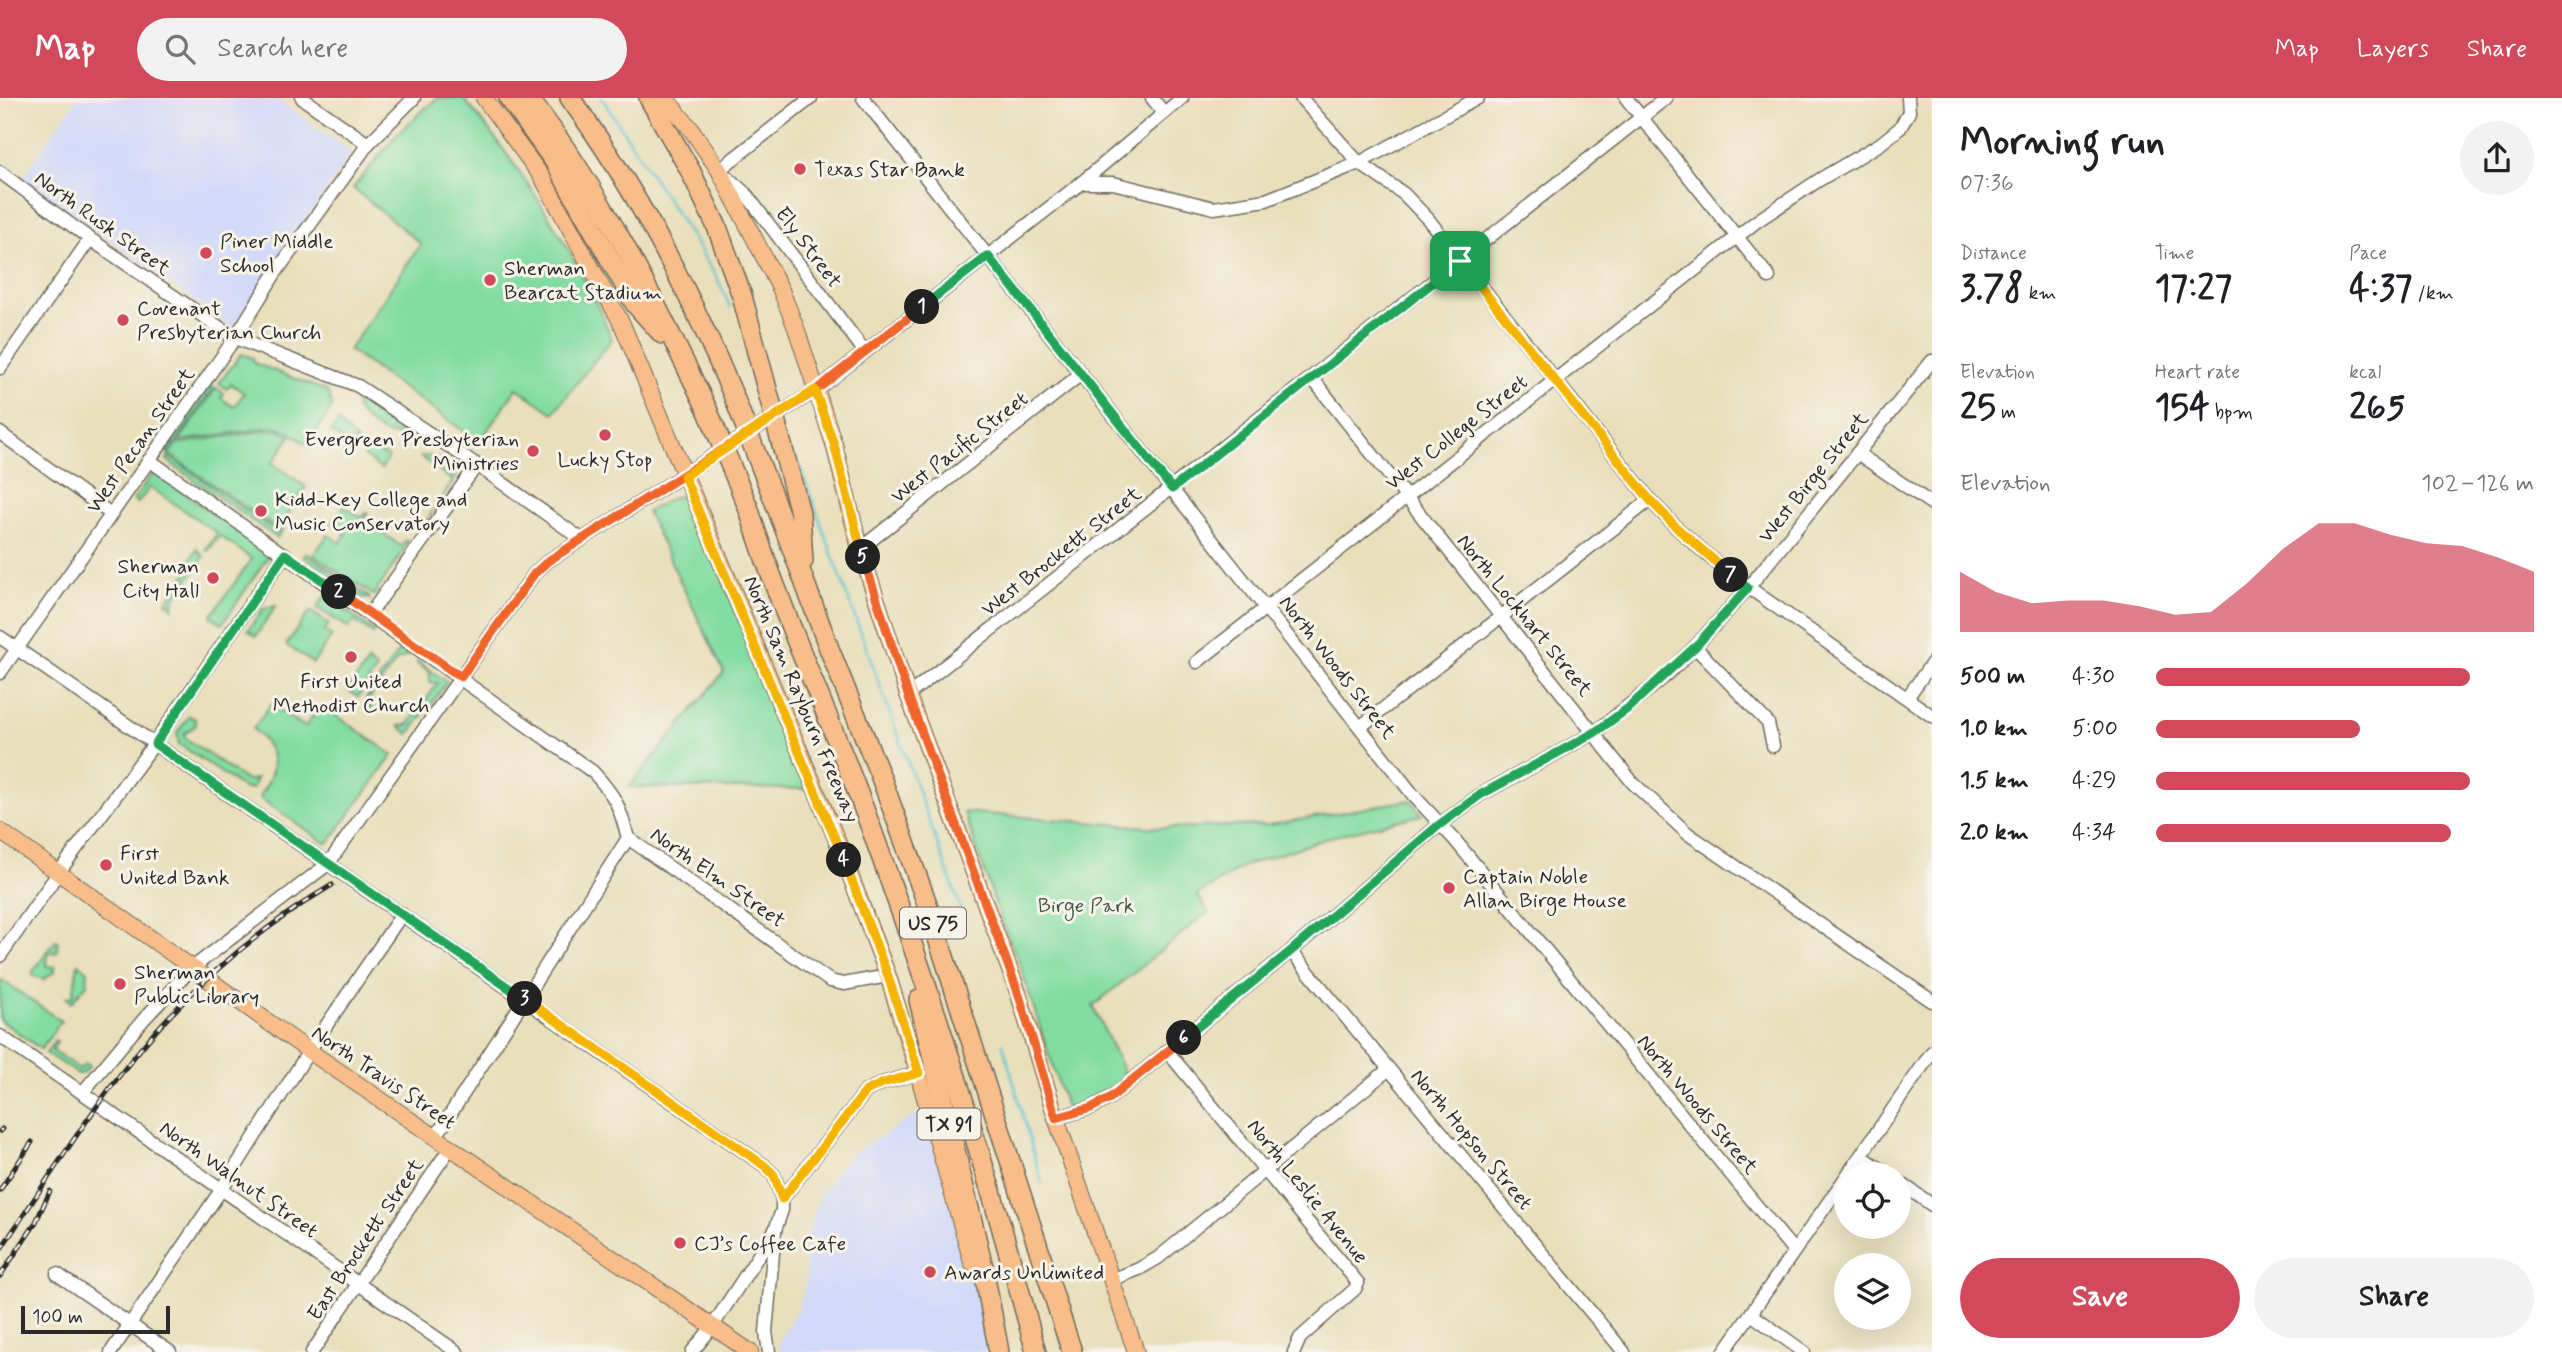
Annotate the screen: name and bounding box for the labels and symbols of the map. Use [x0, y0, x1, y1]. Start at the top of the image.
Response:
place label: Texas Star Bank [814, 156, 965, 184]
marker: Texas Star Bank [792, 161, 808, 177]
street label: North Rusk Street [29, 165, 177, 283]
street label: Ely Street [768, 201, 848, 294]
place label: Piner Middle School [220, 228, 334, 280]
pin [1430, 231, 1490, 291]
marker: Piner Middle School [198, 245, 214, 261]
place label: Sherman Bearcat Stadium [504, 255, 662, 307]
marker: Sherman Bearcat Stadium [482, 272, 498, 288]
pin: 1 [904, 290, 940, 325]
place label: Covenant Presbyterian Church [137, 295, 321, 347]
marker: Covenant Presbyterian Church [115, 312, 131, 328]
street label: West Pecan Street [80, 362, 202, 519]
street label: West College Street [1380, 368, 1534, 497]
street label: West Pacific Street [885, 385, 1034, 510]
street label: West Birge Street [1752, 406, 1877, 550]
place label: Evergreen Presbyterian Ministries [305, 426, 519, 478]
marker: Lucky Stop [597, 427, 613, 443]
marker: Evergreen Presbyterian Ministries [525, 443, 541, 459]
place label: Lucky Stop [558, 446, 652, 474]
street label: West Brockett Street [976, 480, 1148, 623]
place label: Kidd-Key College and Music Conservatory [275, 486, 467, 538]
marker: Kidd-Key College and Music Conservatory [253, 503, 269, 519]
street label: North Lockhart Street [1450, 529, 1599, 703]
pin: 5 [846, 540, 880, 574]
place label: Sherman City Hall [118, 553, 199, 605]
pin: 7 [1714, 558, 1748, 592]
marker: Sherman City Hall [205, 570, 221, 586]
street label: North Sam Rayburn Freeway [736, 572, 866, 827]
pin: 2 [322, 574, 356, 610]
street label: North Woods Street [1272, 590, 1403, 746]
marker: First United Methodist Church [343, 649, 359, 665]
place label: First United Methodist Church [273, 668, 429, 720]
street label: North Elm Street [644, 821, 791, 935]
place label: First United Bank [120, 840, 229, 892]
pin: 4 [826, 842, 862, 878]
marker: First United Bank [98, 857, 114, 873]
place label: Captain Noble Allan Birge House [1463, 863, 1627, 916]
marker: Captain Noble Allan Birge House [1441, 880, 1457, 896]
park label: Birge Park [1038, 892, 1134, 921]
road number: US 75 [900, 908, 966, 938]
place label: Sherman Public Library [134, 959, 259, 1011]
marker: Sherman Public Library [112, 976, 128, 992]
pin: 3 [508, 982, 542, 1016]
street label: North Travis Street [306, 1019, 461, 1137]
pin: 6 [1166, 1020, 1202, 1056]
street label: North Woods Street [1630, 1029, 1765, 1181]
street label: North Hopson Street [1404, 1063, 1539, 1216]
road number: TX 91 [918, 1108, 981, 1140]
street label: North Leslie Avenue [1240, 1113, 1374, 1270]
street label: North Walnut Street [154, 1115, 323, 1245]
street label: East Brockett Street [301, 1152, 431, 1326]
place label: CJ’s Coffee Cafe [694, 1230, 846, 1258]
marker: CJ’s Coffee Cafe [672, 1235, 688, 1251]
place label: Awards Unlimited [944, 1259, 1104, 1287]
marker: Awards Unlimited [922, 1264, 938, 1280]
scale bar [21, 1303, 170, 1335]

